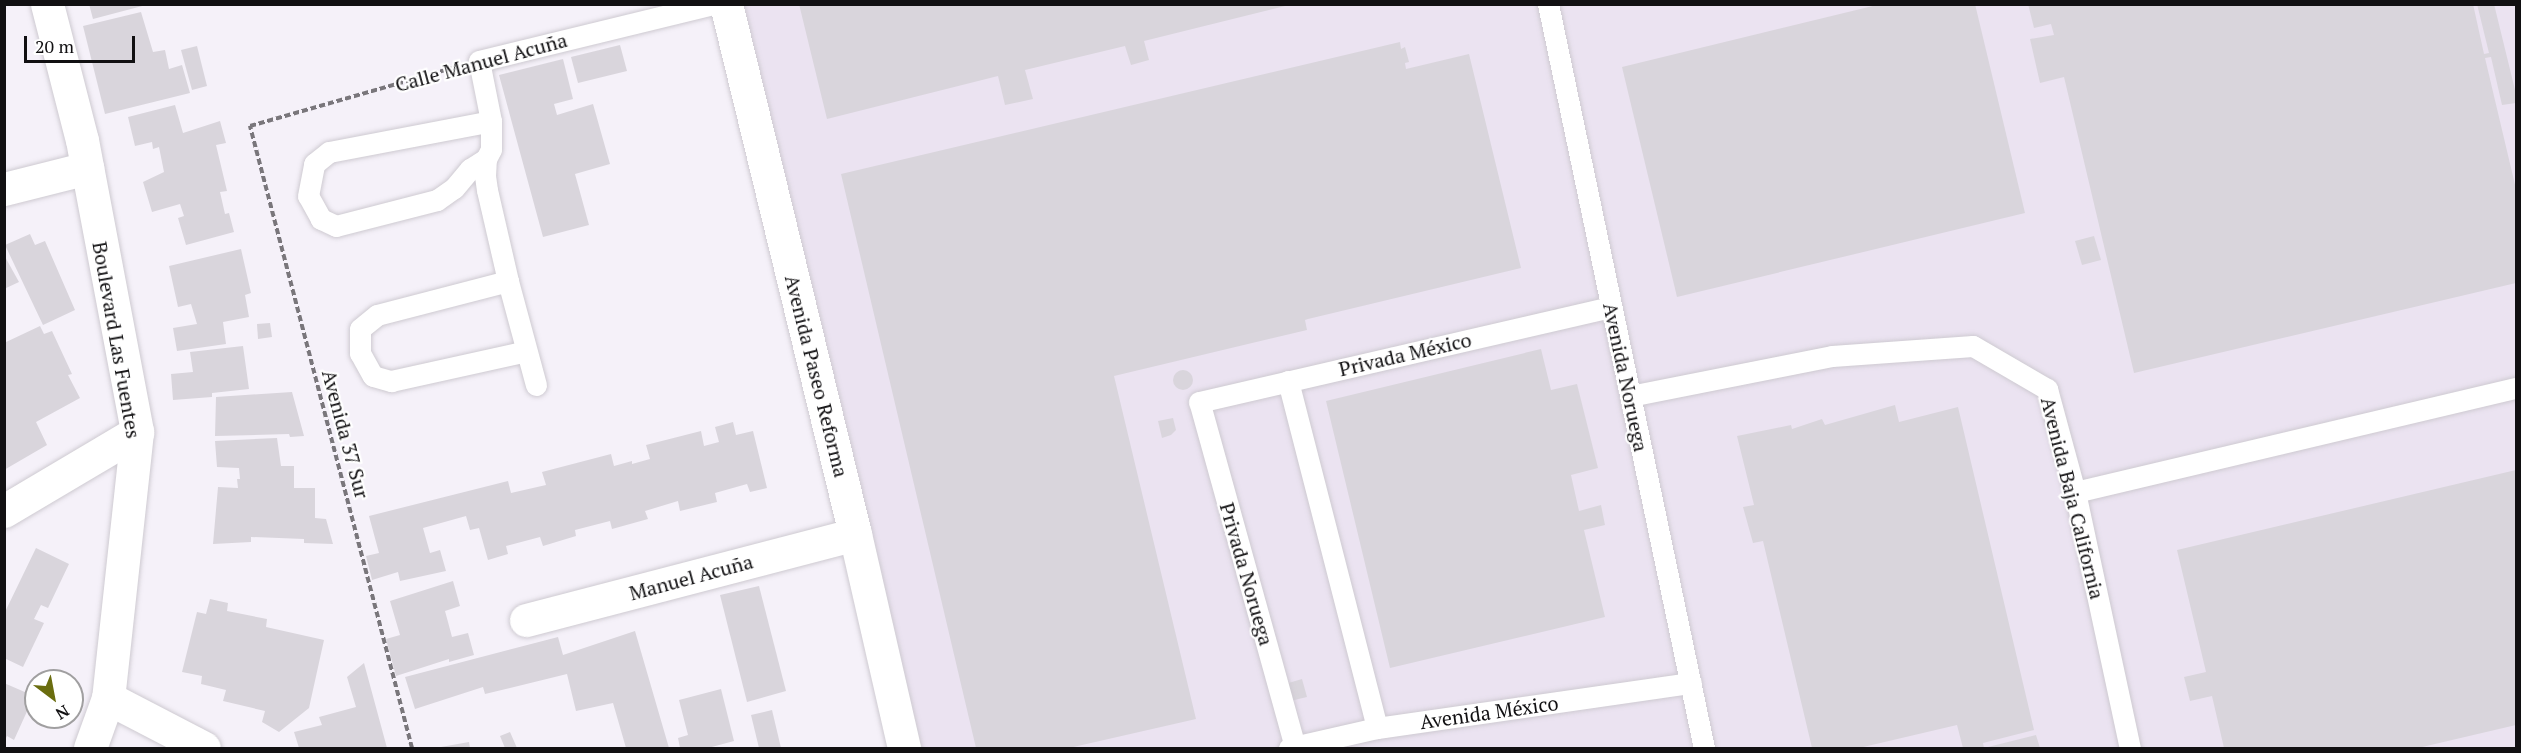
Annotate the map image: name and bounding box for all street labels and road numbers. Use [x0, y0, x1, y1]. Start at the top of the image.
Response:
street label: Calle Manuel Acuña [392, 27, 570, 97]
street label: Boulevard Las Fuentes [88, 240, 146, 440]
street label: Avenida Paseo Reforma [780, 272, 854, 480]
street label: Avenida Noruega [1599, 300, 1653, 454]
street label: Privada México [1336, 327, 1474, 381]
street label: Avenida 37 Sur [317, 367, 375, 501]
street label: Avenida Baja California [2036, 394, 2110, 602]
street label: Privada Noruega [1215, 500, 1279, 648]
street label: Manuel Acuña [626, 549, 756, 605]
street label: Avenida México [1418, 690, 1560, 734]

